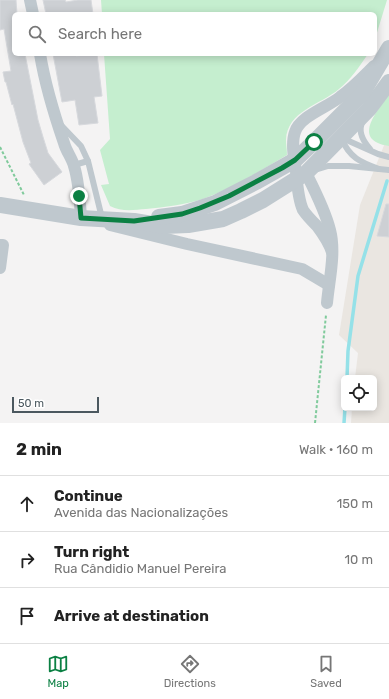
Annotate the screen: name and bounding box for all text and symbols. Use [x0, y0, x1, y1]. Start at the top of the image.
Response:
search box [12, 12, 377, 56]
icon: search [26, 23, 48, 45]
text: Search here [58, 25, 142, 43]
route start [305, 133, 323, 151]
route end [70, 187, 88, 205]
map controls [341, 375, 377, 411]
button: locate [341, 375, 377, 411]
scale bar [12, 395, 99, 414]
text: 50 m [18, 397, 44, 410]
text: 2 min [16, 439, 62, 459]
text: Walk · 160 m [299, 442, 373, 457]
text: Continue [54, 487, 123, 505]
icon: ahead [16, 493, 38, 515]
text: 150 m [337, 496, 373, 511]
text: Avenida das Nacionalizações [54, 505, 228, 520]
text: Turn right [54, 543, 129, 561]
icon: right [16, 549, 38, 571]
text: 10 m [344, 552, 373, 567]
text: Rua Cândidio Manuel Pereira [54, 561, 226, 576]
icon: arrive [16, 605, 38, 627]
text: Arrive at destination [54, 607, 209, 625]
tab: Map [47, 653, 69, 690]
tab: Directions [164, 653, 216, 690]
tab: Saved [310, 653, 342, 690]

